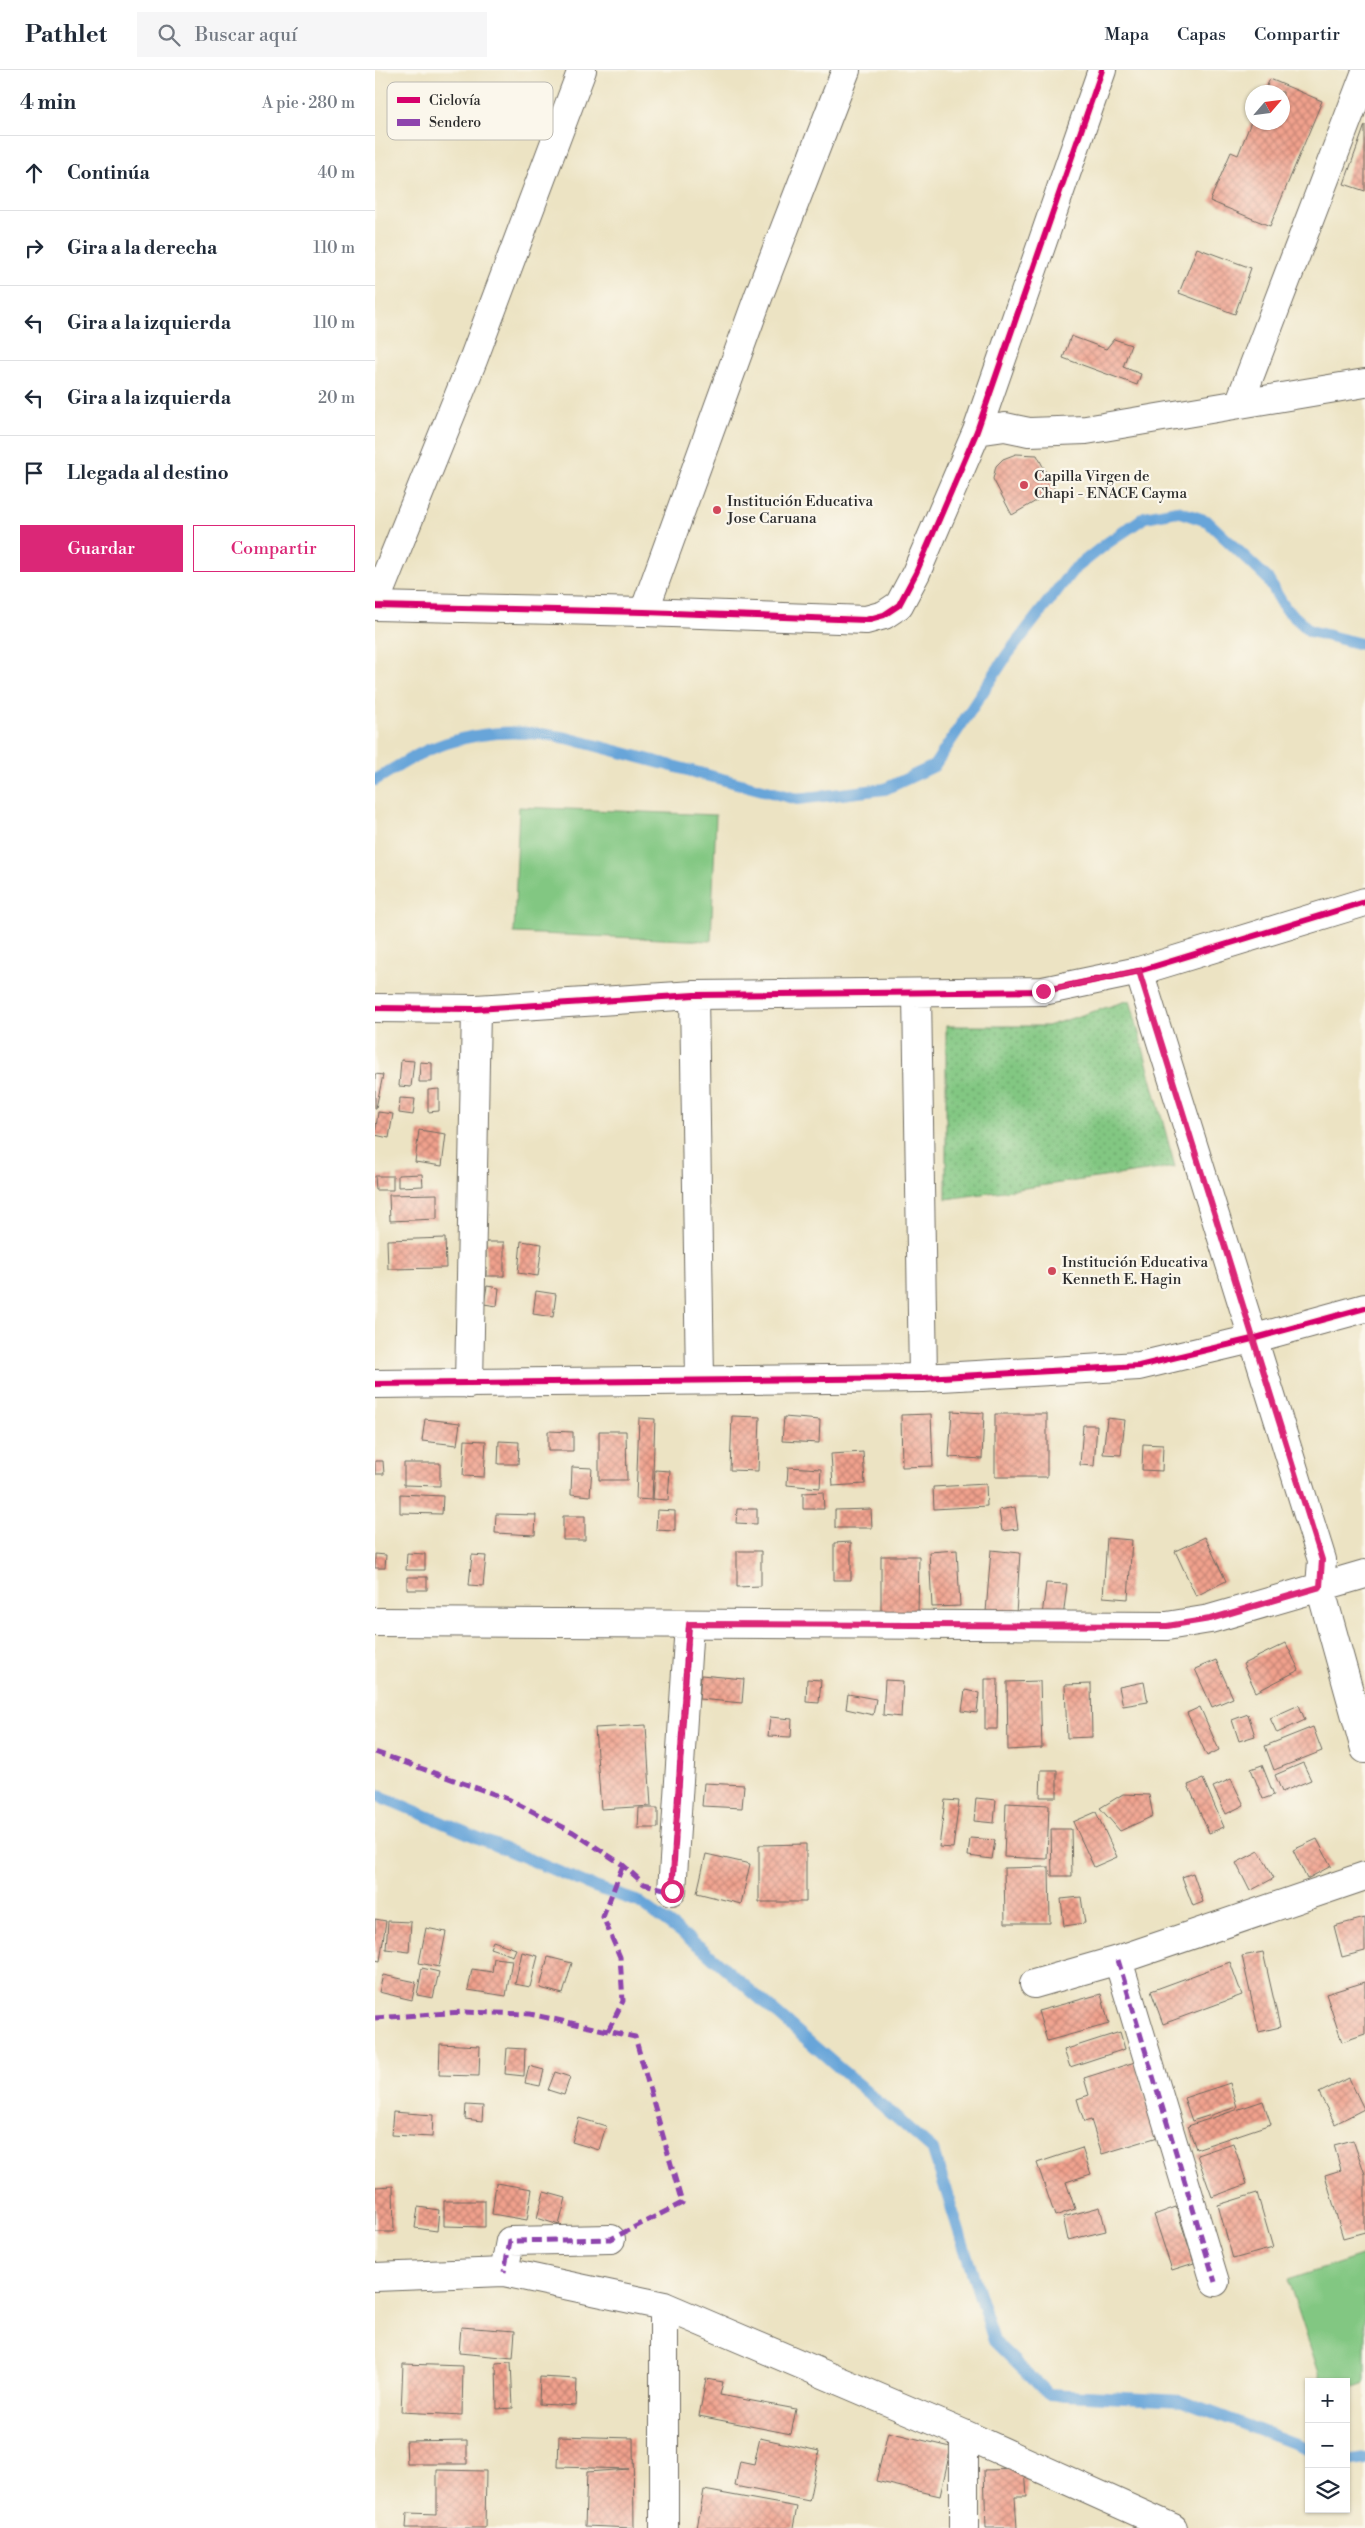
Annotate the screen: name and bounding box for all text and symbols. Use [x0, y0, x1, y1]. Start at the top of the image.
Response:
search box [137, 12, 487, 57]
text: Pathlet [25, 20, 107, 50]
icon: search [155, 21, 183, 49]
text: Buscar aquí [195, 23, 297, 47]
text: Mapa [1105, 23, 1149, 46]
text: Capas [1177, 23, 1226, 46]
text: Compartir [1254, 23, 1340, 46]
legend [387, 82, 553, 140]
north arrow [1245, 85, 1290, 130]
text: 4 min [20, 90, 76, 116]
text: Ciclovía [429, 92, 482, 110]
text: A pie · 280 m [262, 93, 355, 113]
text: Sendero [429, 114, 481, 132]
icon: ahead [20, 159, 48, 187]
text: Continúa [67, 161, 150, 185]
text: 40 m [318, 163, 355, 183]
icon: right [20, 234, 48, 262]
text: Gira a la derecha [67, 236, 217, 260]
text: 110 m [313, 238, 355, 258]
icon: left [20, 309, 48, 337]
text: Gira a la izquierda [67, 311, 231, 335]
text: 110 m [313, 313, 355, 333]
icon: left [20, 384, 48, 412]
text: Gira a la izquierda [67, 386, 231, 410]
text: 20 m [318, 388, 355, 408]
icon: arrive [20, 459, 48, 487]
text: Llegada al destino [67, 461, 229, 485]
place label: Capilla Virgen de Chapi - ENACE Cayma [1034, 467, 1188, 503]
marker: Capilla Virgen de Chapi - ENACE Cayma [1018, 479, 1030, 491]
place label: Institución Educativa Jose Caruana [726, 492, 874, 528]
marker: Institución Educativa Jose Caruana [711, 504, 723, 516]
button: Guardar [20, 525, 183, 572]
button: Compartir [193, 525, 355, 572]
route end [1032, 980, 1055, 1003]
place label: Institución Educativa Kenneth E. Hagin [1062, 1253, 1209, 1289]
marker: Institución Educativa Kenneth E. Hagin [1046, 1265, 1058, 1277]
route start [661, 1880, 684, 1903]
map controls [1305, 2378, 1350, 2513]
button: + [1305, 2378, 1350, 2423]
button: − [1305, 2423, 1350, 2468]
button: layers [1305, 2468, 1350, 2513]

